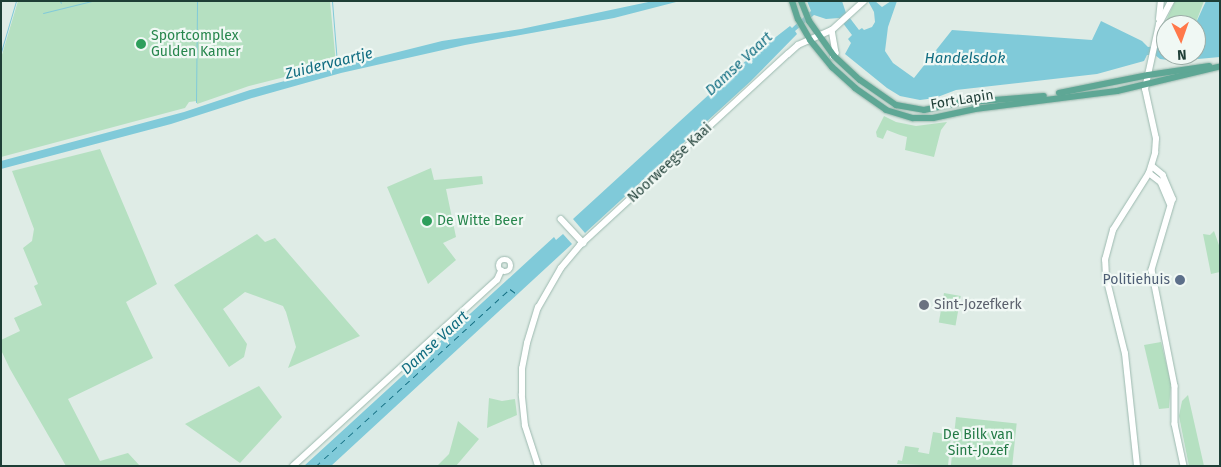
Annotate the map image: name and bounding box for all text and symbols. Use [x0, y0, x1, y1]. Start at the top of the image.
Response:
north arrow [1156, 15, 1206, 65]
place label: Sportcomplex Gulden Kamer [151, 28, 241, 60]
water label: Damse Vaart [702, 28, 776, 100]
marker: Sportcomplex Gulden Kamer [135, 38, 147, 50]
water label: Zuidervaartje [283, 44, 375, 84]
text: N [1177, 46, 1187, 63]
water label: Handelsdok [925, 50, 1005, 68]
street label: Fort Lapin [929, 87, 995, 113]
street label: Noorweegse Kaai [624, 120, 716, 206]
place label: De Witte Beer [437, 213, 523, 229]
marker: De Witte Beer [421, 215, 433, 227]
place label: Politiehuis [1103, 272, 1170, 288]
marker: Politiehuis [1174, 274, 1186, 286]
place label: Sint-Jozefkerk [934, 297, 1022, 313]
marker: Sint-Jozefkerk [918, 299, 930, 311]
water label: Damse Vaart [398, 307, 472, 379]
park label: De Bilk van Sint-Jozef [943, 427, 1013, 460]

